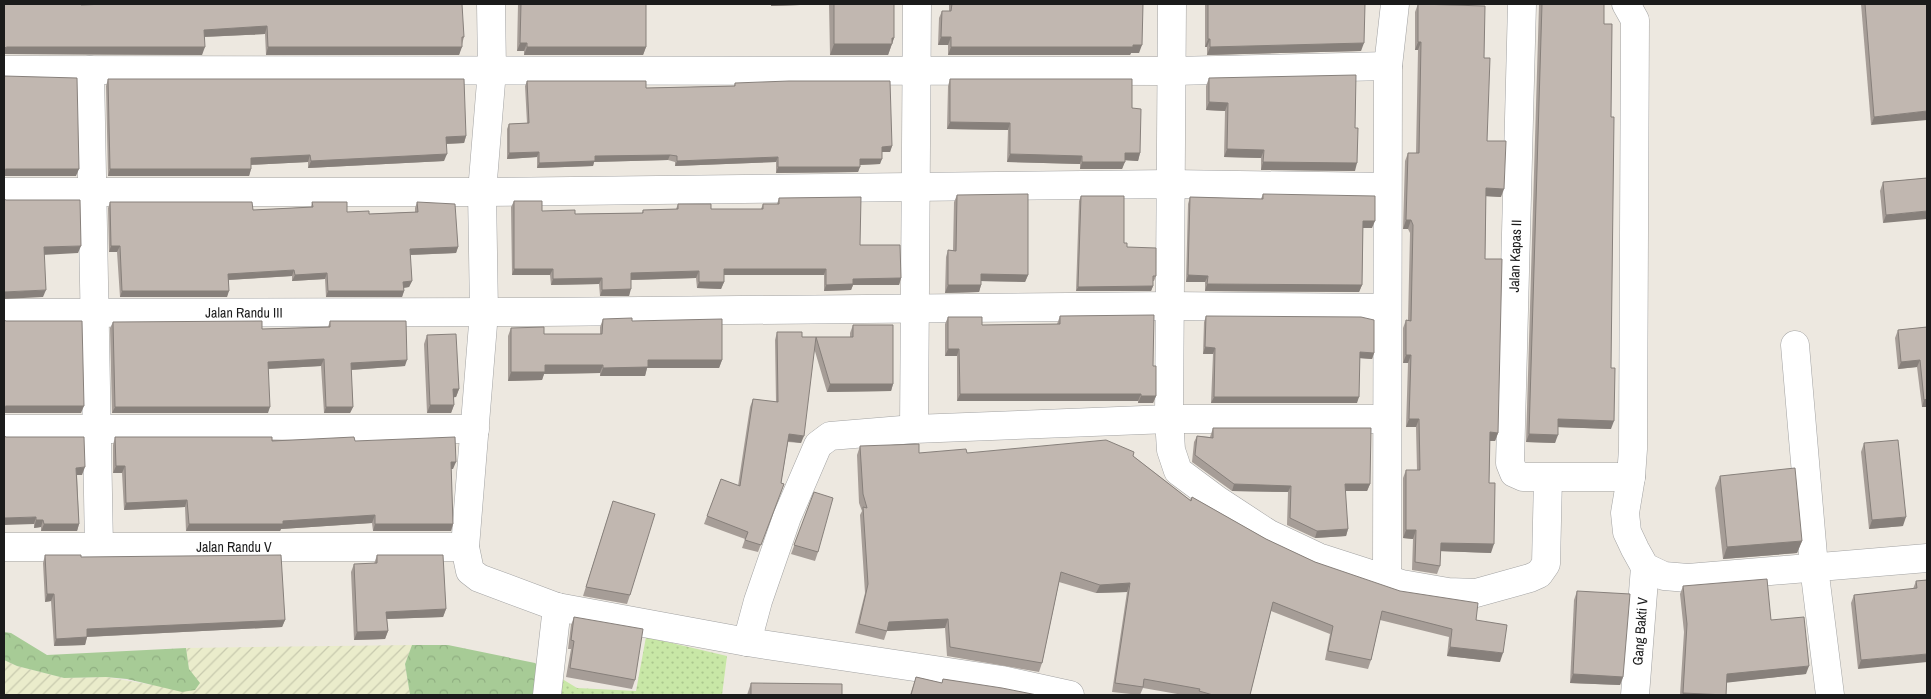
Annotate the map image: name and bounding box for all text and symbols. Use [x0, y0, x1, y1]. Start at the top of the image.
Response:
street label: Jalan Kapas II [1505, 219, 1525, 293]
street label: Jalan Randu III [205, 303, 283, 322]
street label: Jalan Randu V [196, 538, 272, 556]
street label: Gang Bakti V [1628, 596, 1652, 666]

